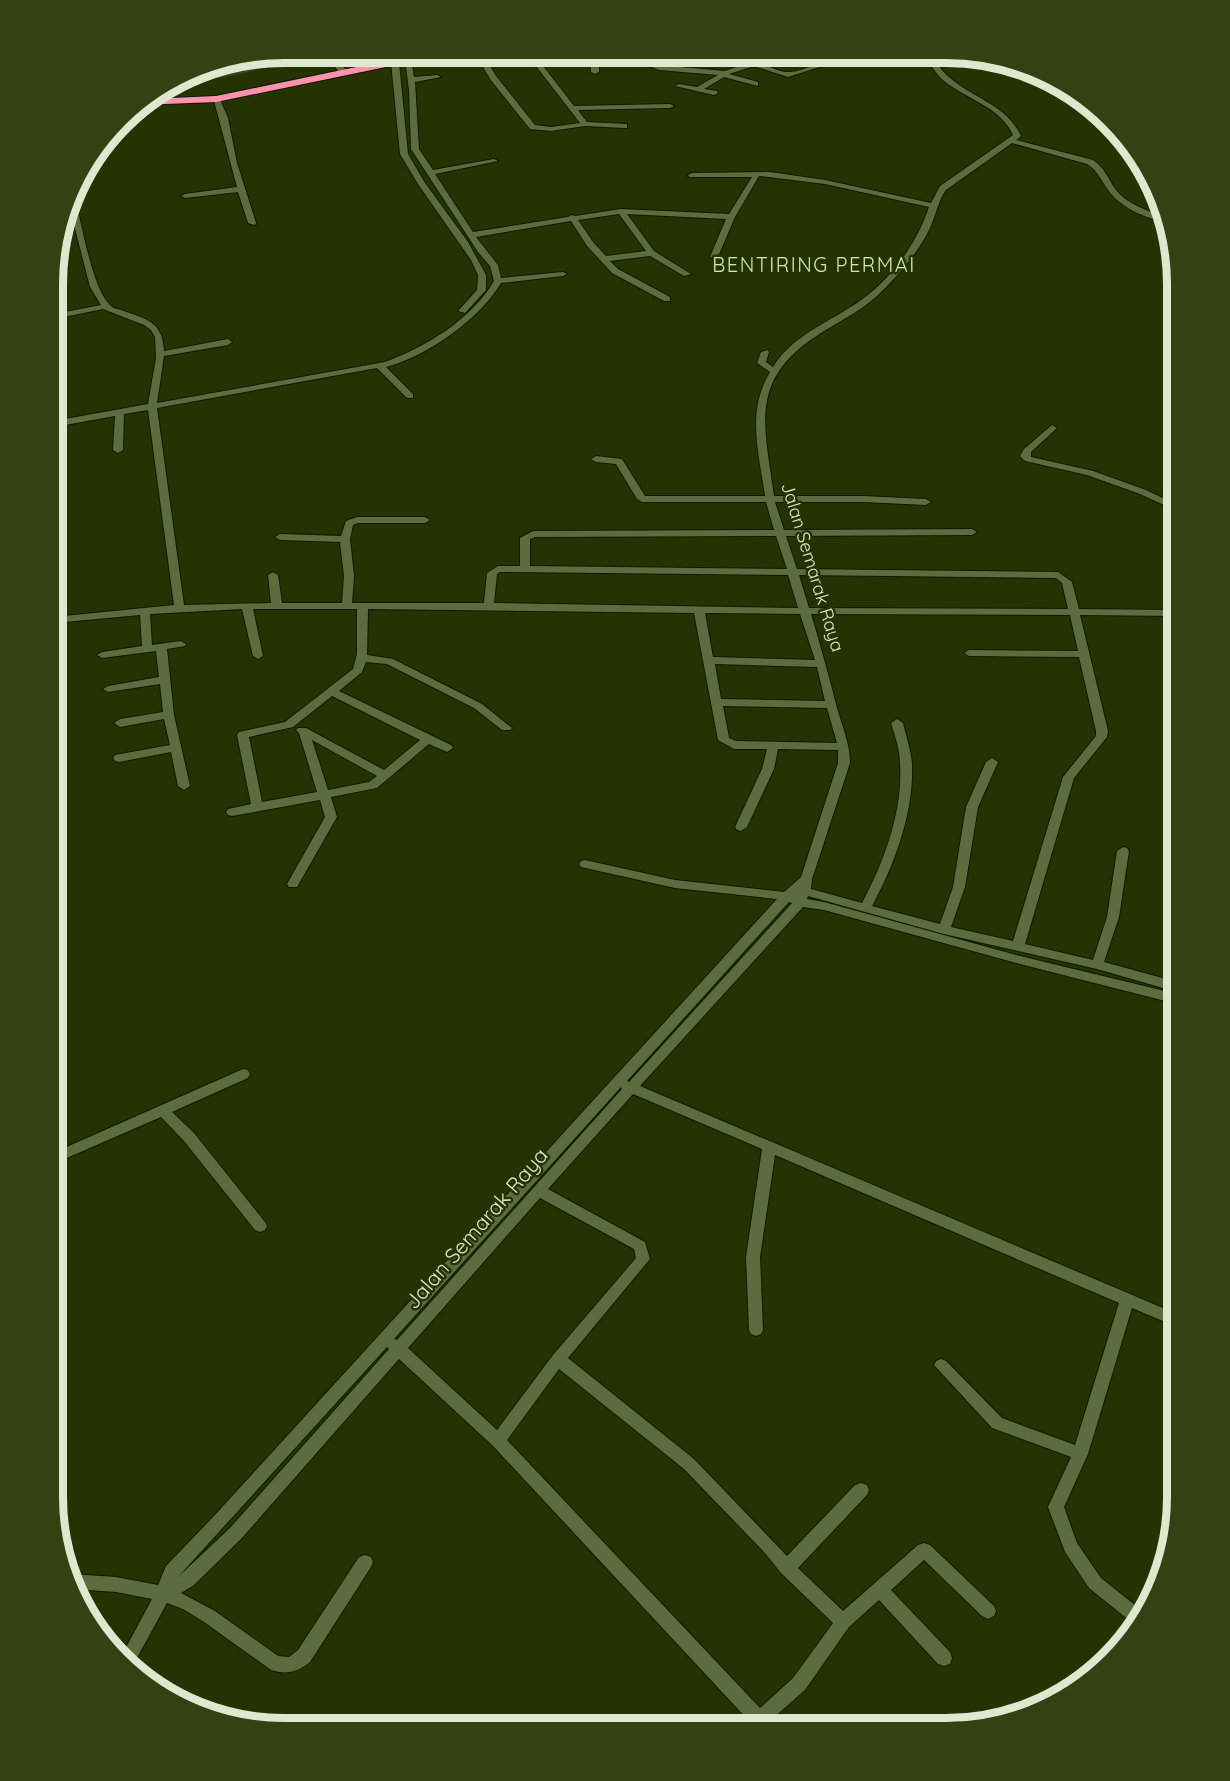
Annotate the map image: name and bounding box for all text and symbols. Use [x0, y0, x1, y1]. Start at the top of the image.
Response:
district label: BENTIRING PERMAI [712, 252, 916, 277]
street label: Jalan Semarak Raya [776, 480, 850, 654]
street label: Jalan Semarak Raya [399, 1142, 553, 1314]

